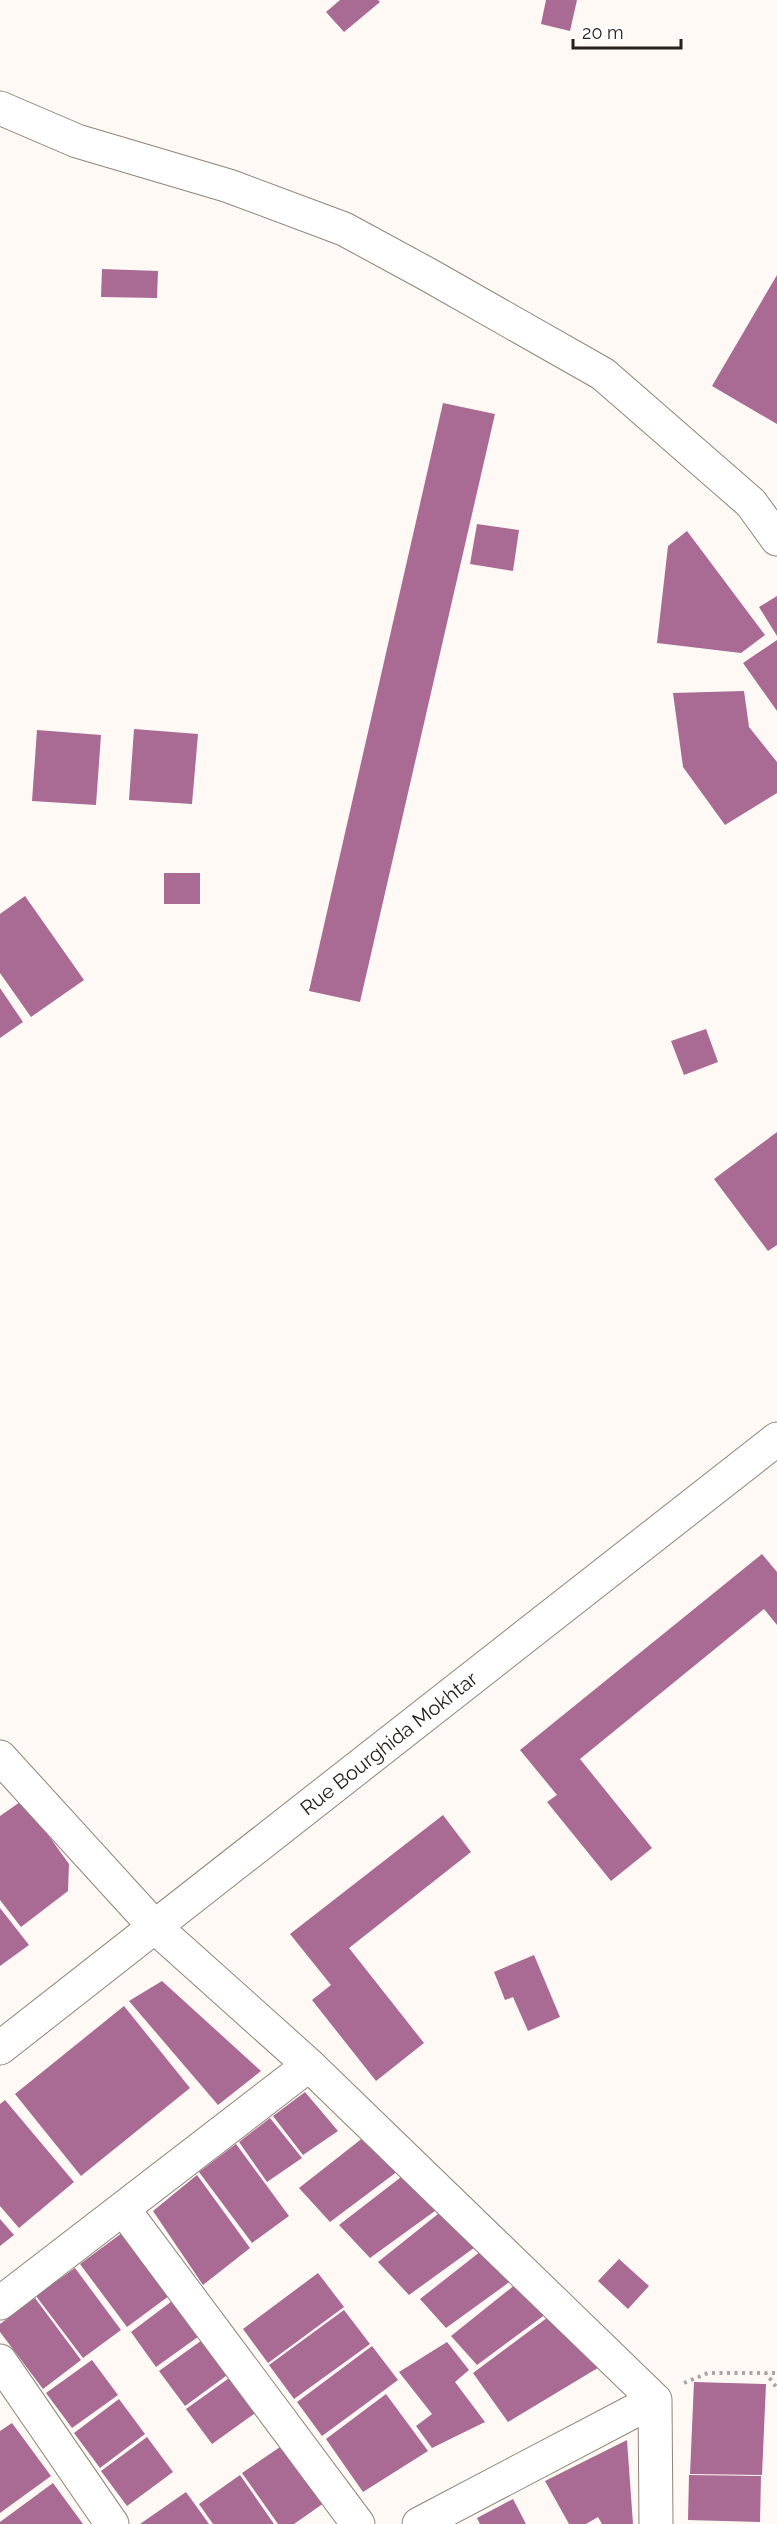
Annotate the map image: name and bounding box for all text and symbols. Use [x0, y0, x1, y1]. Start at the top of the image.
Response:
scale bar [573, 12, 681, 50]
text: 20 m [582, 22, 624, 43]
street label: Rue Bourghida Mokhtar [295, 1666, 482, 1820]

